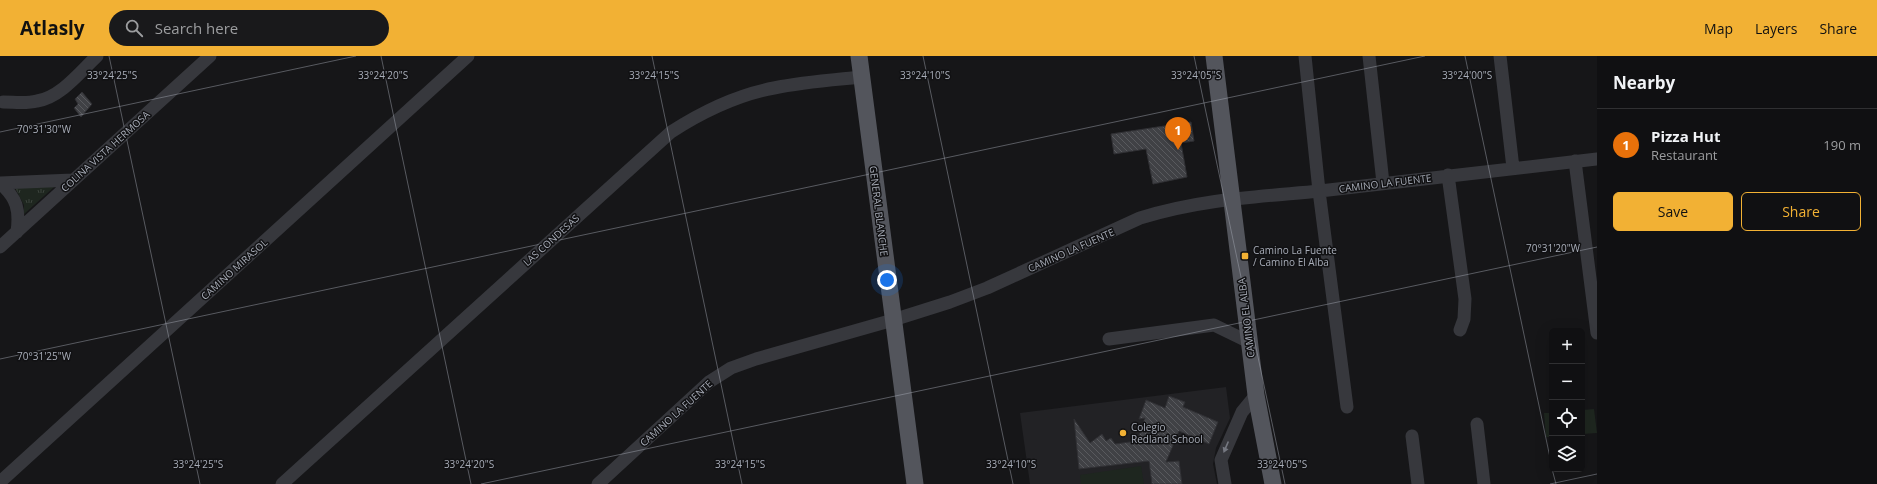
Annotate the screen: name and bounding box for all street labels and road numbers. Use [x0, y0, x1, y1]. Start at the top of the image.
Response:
street label: COLINA VISTA HERMOSA [58, 107, 153, 195]
street label: GENERAL BLANCHE [867, 165, 891, 257]
street label: CAMINO LA FUENTE [1338, 170, 1432, 196]
street label: LAS CONDESAS [520, 211, 582, 269]
street label: CAMINO LA FUENTE [1026, 225, 1116, 275]
street label: CAMINO MIRASOL [198, 235, 270, 303]
street label: CAMINO EL ALBA [1234, 277, 1258, 359]
street label: CAMINO LA FUENTE [637, 377, 715, 449]

